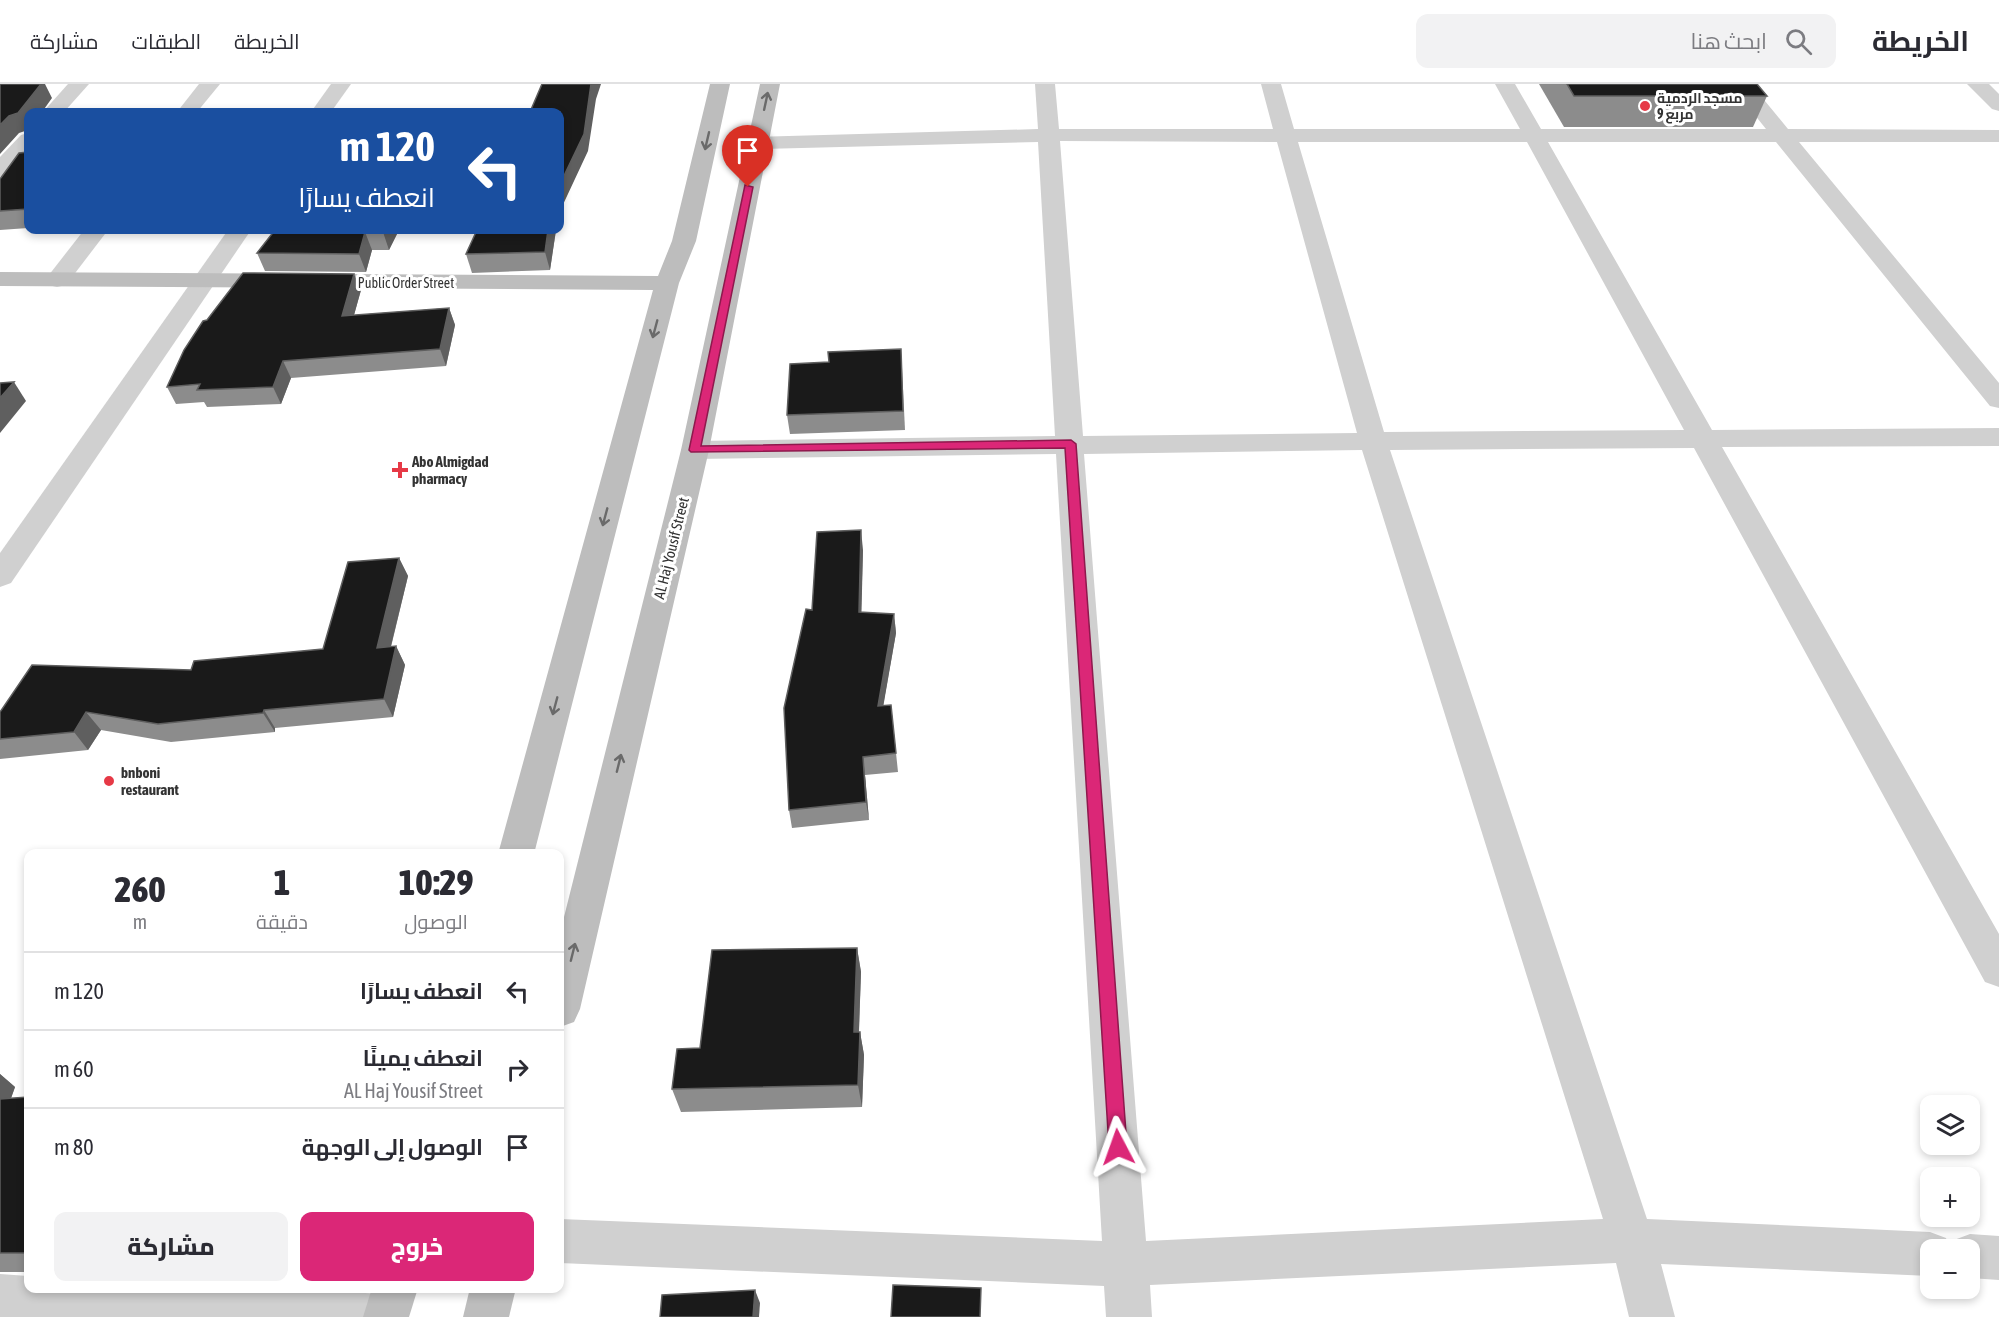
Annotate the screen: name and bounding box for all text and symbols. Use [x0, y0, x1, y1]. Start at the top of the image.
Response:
search box [1416, 14, 1836, 68]
icon: search [1782, 25, 1815, 58]
text: الخريطة [1872, 25, 1969, 57]
text: ابحث هنا [1690, 28, 1767, 54]
text: مشاركة [30, 29, 99, 53]
text: الطبقات [132, 29, 201, 53]
text: الخريطة [234, 29, 300, 53]
place label: مسجد الردمية مربع 9 [1657, 90, 1742, 124]
one-way arrow [761, 92, 773, 111]
marker: مسجد الردمية مربع 9 [1638, 99, 1652, 113]
text: 120 m [340, 122, 435, 170]
pin [722, 125, 773, 187]
one-way arrow [700, 131, 712, 150]
icon: left [456, 132, 534, 210]
icon: arrive [731, 134, 764, 167]
text: انعطف يسارًا [298, 182, 435, 213]
street label: Public Order Street [358, 275, 454, 291]
one-way arrow [649, 319, 660, 338]
place label: Abo Almigdad pharmacy [411, 453, 489, 487]
marker: Abo Almigdad pharmacy [393, 463, 407, 477]
street label: AL Haj Yousif Street [650, 495, 692, 601]
one-way arrow [599, 507, 610, 526]
one-way arrow [549, 696, 560, 715]
one-way arrow [614, 754, 625, 773]
place label: bnboni restaurant [121, 764, 179, 798]
marker: bnboni restaurant [102, 774, 116, 788]
text: 1 [274, 861, 290, 903]
text: 10:29 [399, 861, 473, 903]
text: 260 [115, 868, 165, 910]
text: m [133, 910, 147, 933]
text: دقيقة [256, 910, 308, 933]
text: الوصول [404, 910, 468, 933]
one-way arrow [568, 943, 580, 962]
icon: left [501, 975, 534, 1008]
text: 120 m [54, 978, 104, 1004]
text: انعطف يسارًا [360, 978, 483, 1004]
text: انعطف يمينًا [363, 1045, 483, 1071]
icon: right [501, 1053, 534, 1086]
text: 60 m [54, 1056, 94, 1082]
text: AL Haj Yousif Street [344, 1079, 483, 1102]
map controls [1920, 1095, 1980, 1299]
button: layers [1920, 1095, 1980, 1155]
position arrow [1086, 1115, 1150, 1179]
icon: arrive [501, 1131, 534, 1164]
text: 80 m [54, 1134, 94, 1160]
text: الوصول إلى الوجهة [302, 1134, 483, 1160]
button: + [1920, 1167, 1980, 1227]
button: مشاركة [54, 1212, 288, 1281]
button: خروج [300, 1212, 534, 1281]
button: − [1920, 1239, 1980, 1299]

